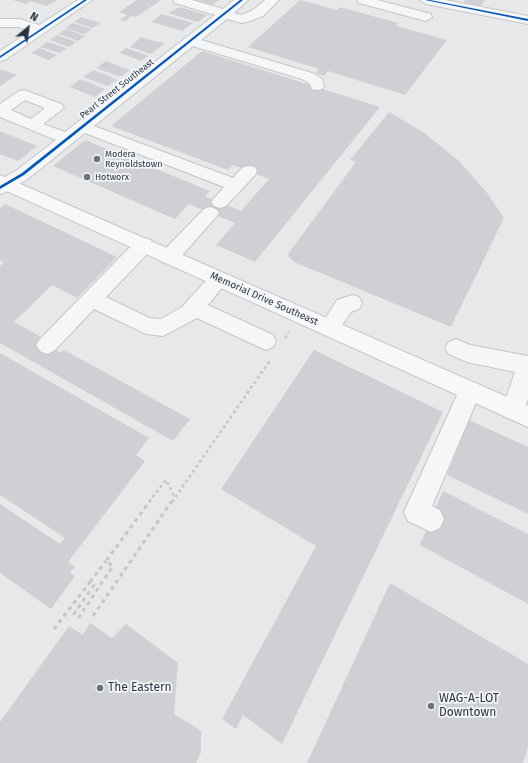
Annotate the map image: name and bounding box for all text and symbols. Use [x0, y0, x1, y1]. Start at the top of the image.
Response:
north arrow [8, 8, 48, 48]
text: N [28, 10, 40, 25]
street label: Pearl Street Southeast [78, 57, 156, 121]
place label: Modera Reynoldstown [105, 149, 162, 170]
marker: Modera Reynoldstown [92, 154, 102, 164]
marker: Hotworx [82, 172, 92, 182]
place label: Hotworx [95, 172, 129, 182]
street label: Memorial Drive Southeast [208, 270, 320, 328]
place label: The Eastern [108, 681, 172, 695]
marker: The Eastern [95, 683, 105, 693]
place label: WAG-A-LOT Downtown [439, 692, 499, 720]
marker: WAG-A-LOT Downtown [426, 701, 436, 711]

